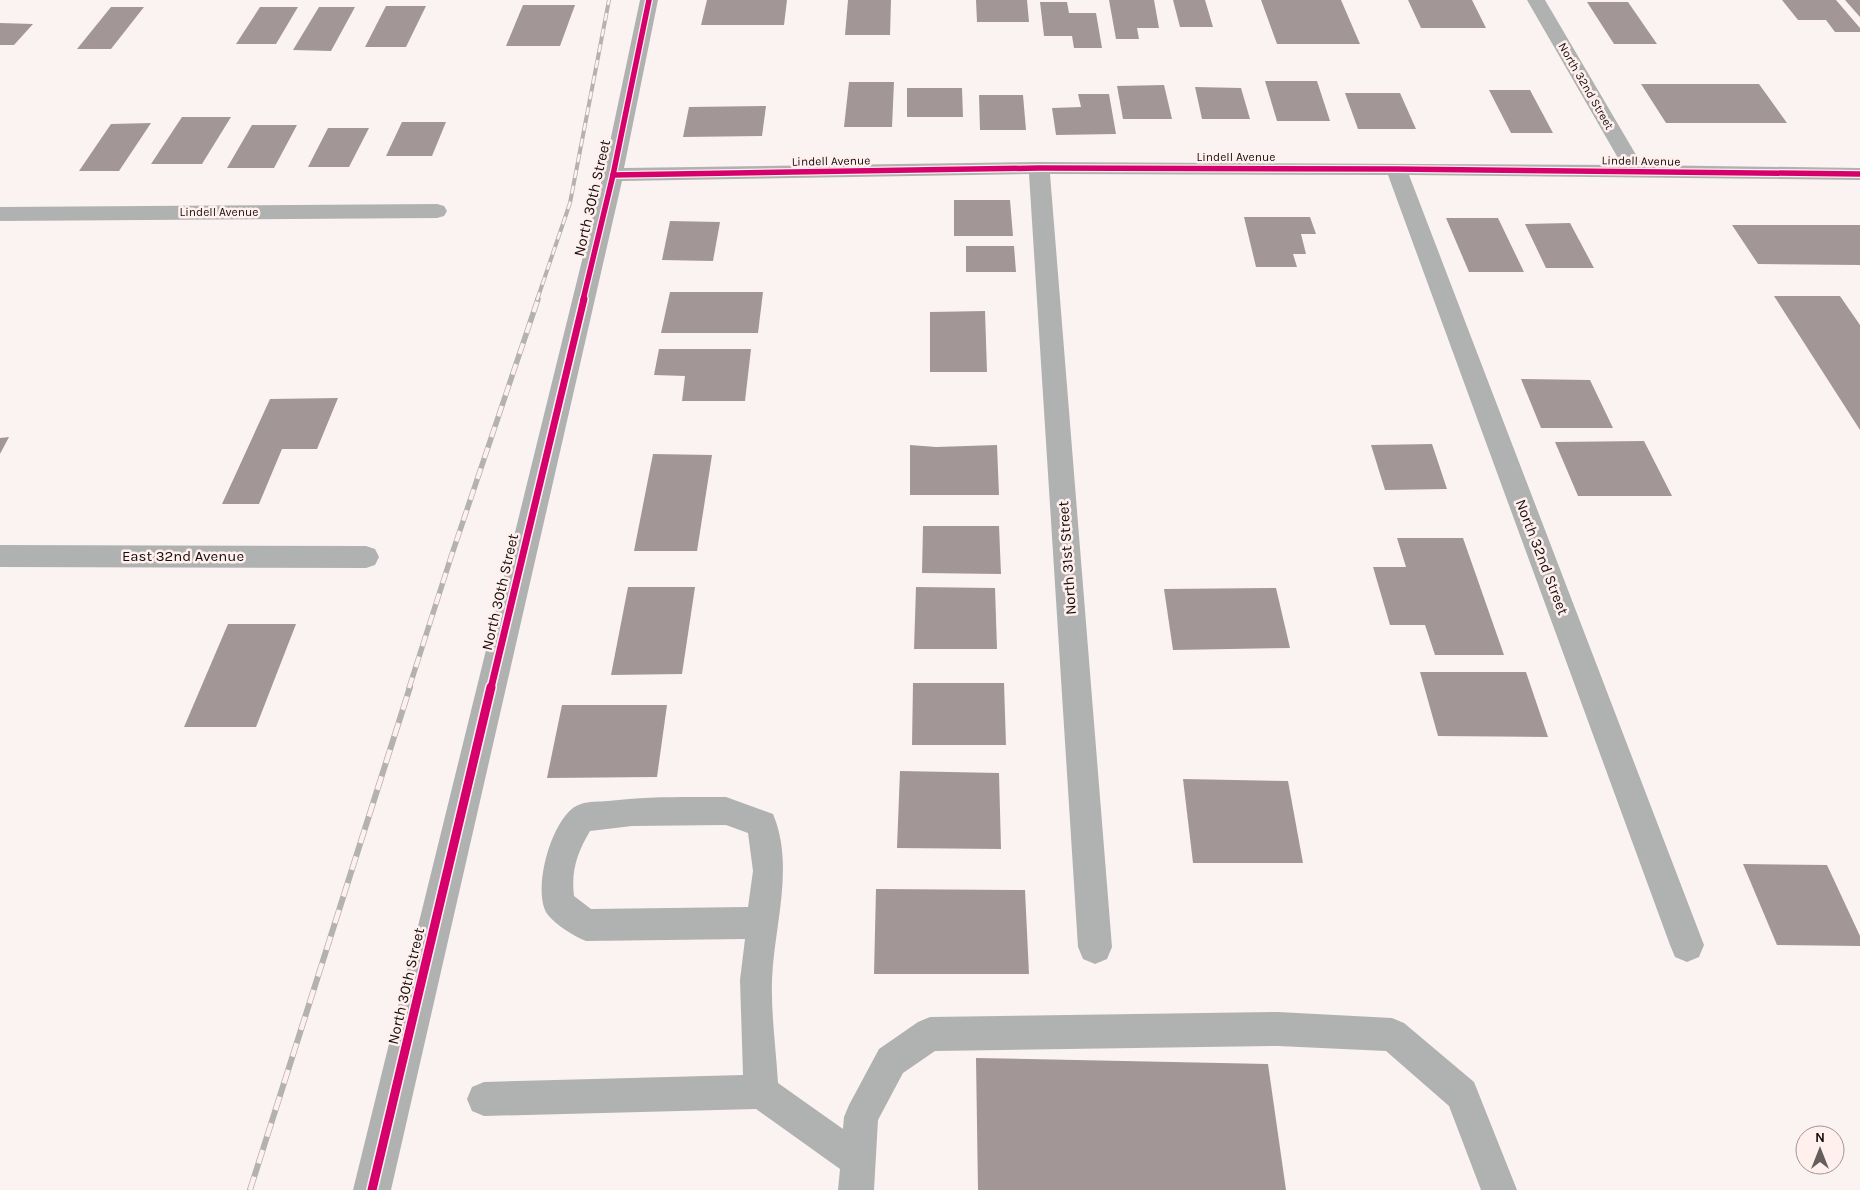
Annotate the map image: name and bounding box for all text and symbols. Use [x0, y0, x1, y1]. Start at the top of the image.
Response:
street label: North 32nd Street [1555, 40, 1617, 132]
street label: North 30th Street [570, 137, 614, 258]
street label: Lindell Avenue [1197, 150, 1275, 164]
street label: Lindell Avenue [792, 153, 870, 169]
street label: Lindell Avenue [1602, 153, 1680, 169]
street label: Lindell Avenue [180, 205, 258, 219]
street label: North 32nd Street [1512, 497, 1572, 618]
street label: North 31st Street [1054, 500, 1080, 616]
street label: North 30th Street [478, 531, 522, 652]
street label: East 32nd Avenue [122, 547, 244, 565]
street label: North 30th Street [384, 925, 428, 1046]
north arrow [1795, 1125, 1845, 1175]
text: N [1815, 1129, 1825, 1146]

